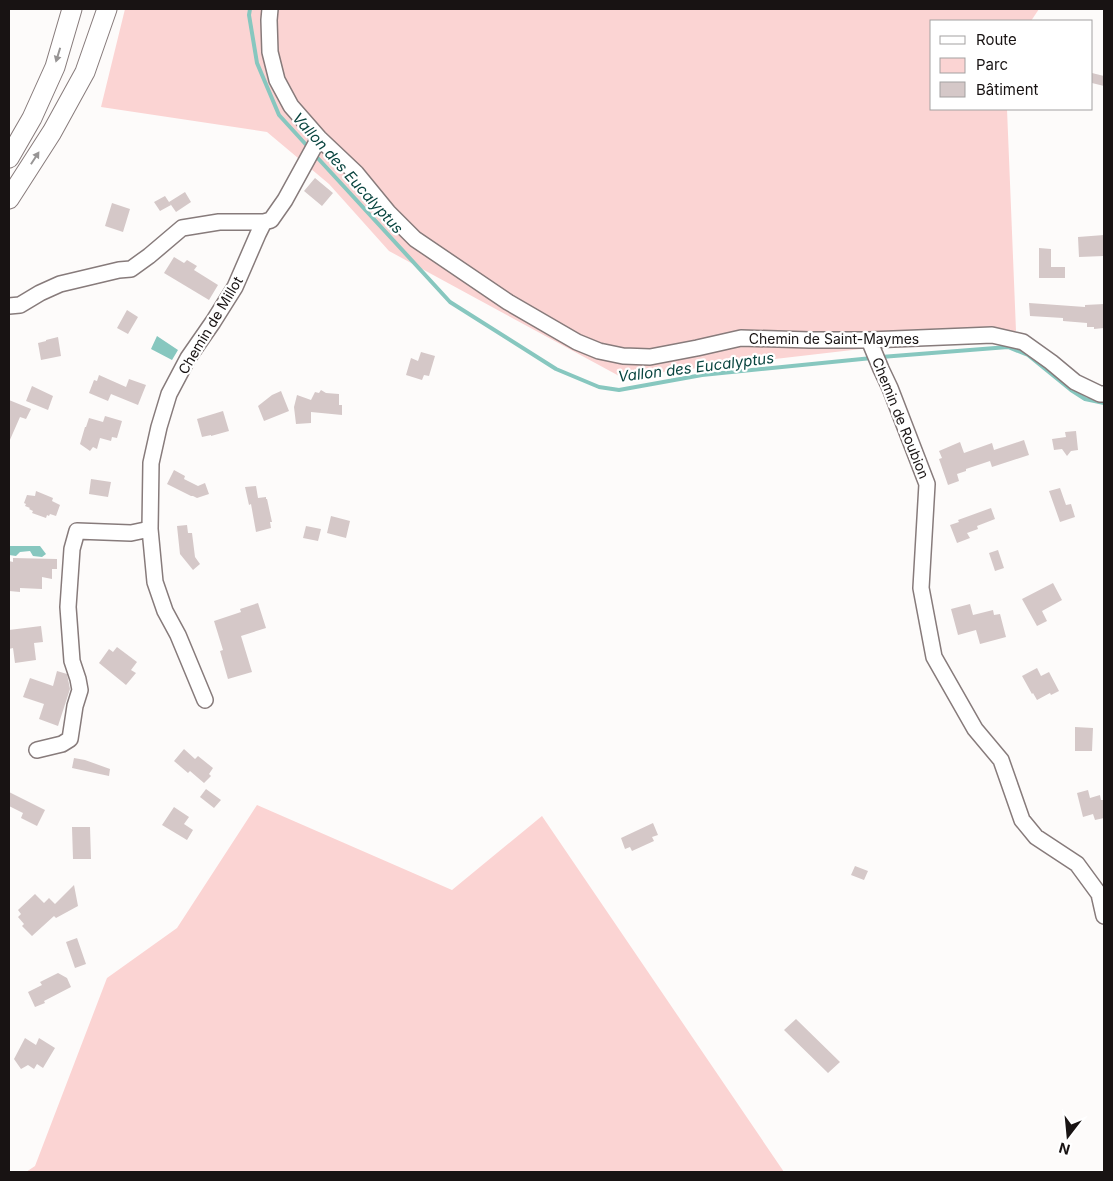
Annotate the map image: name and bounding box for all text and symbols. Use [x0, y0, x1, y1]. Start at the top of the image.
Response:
legend [930, 20, 1093, 110]
text: Route [976, 30, 1017, 49]
one-way arrow [54, 48, 61, 63]
text: Parc [976, 55, 1008, 74]
text: Bâtiment [976, 80, 1039, 99]
water label: Vallon des Eucalyptus [288, 108, 408, 238]
one-way arrow [30, 151, 40, 164]
street label: Chemin de Millot [174, 273, 246, 377]
street label: Chemin de Saint-Maymes [749, 330, 919, 347]
water label: Vallon des Eucalyptus [617, 348, 775, 386]
street label: Chemin de Roubion [869, 355, 933, 481]
north arrow [1043, 1111, 1093, 1161]
text: N [1057, 1139, 1072, 1159]

